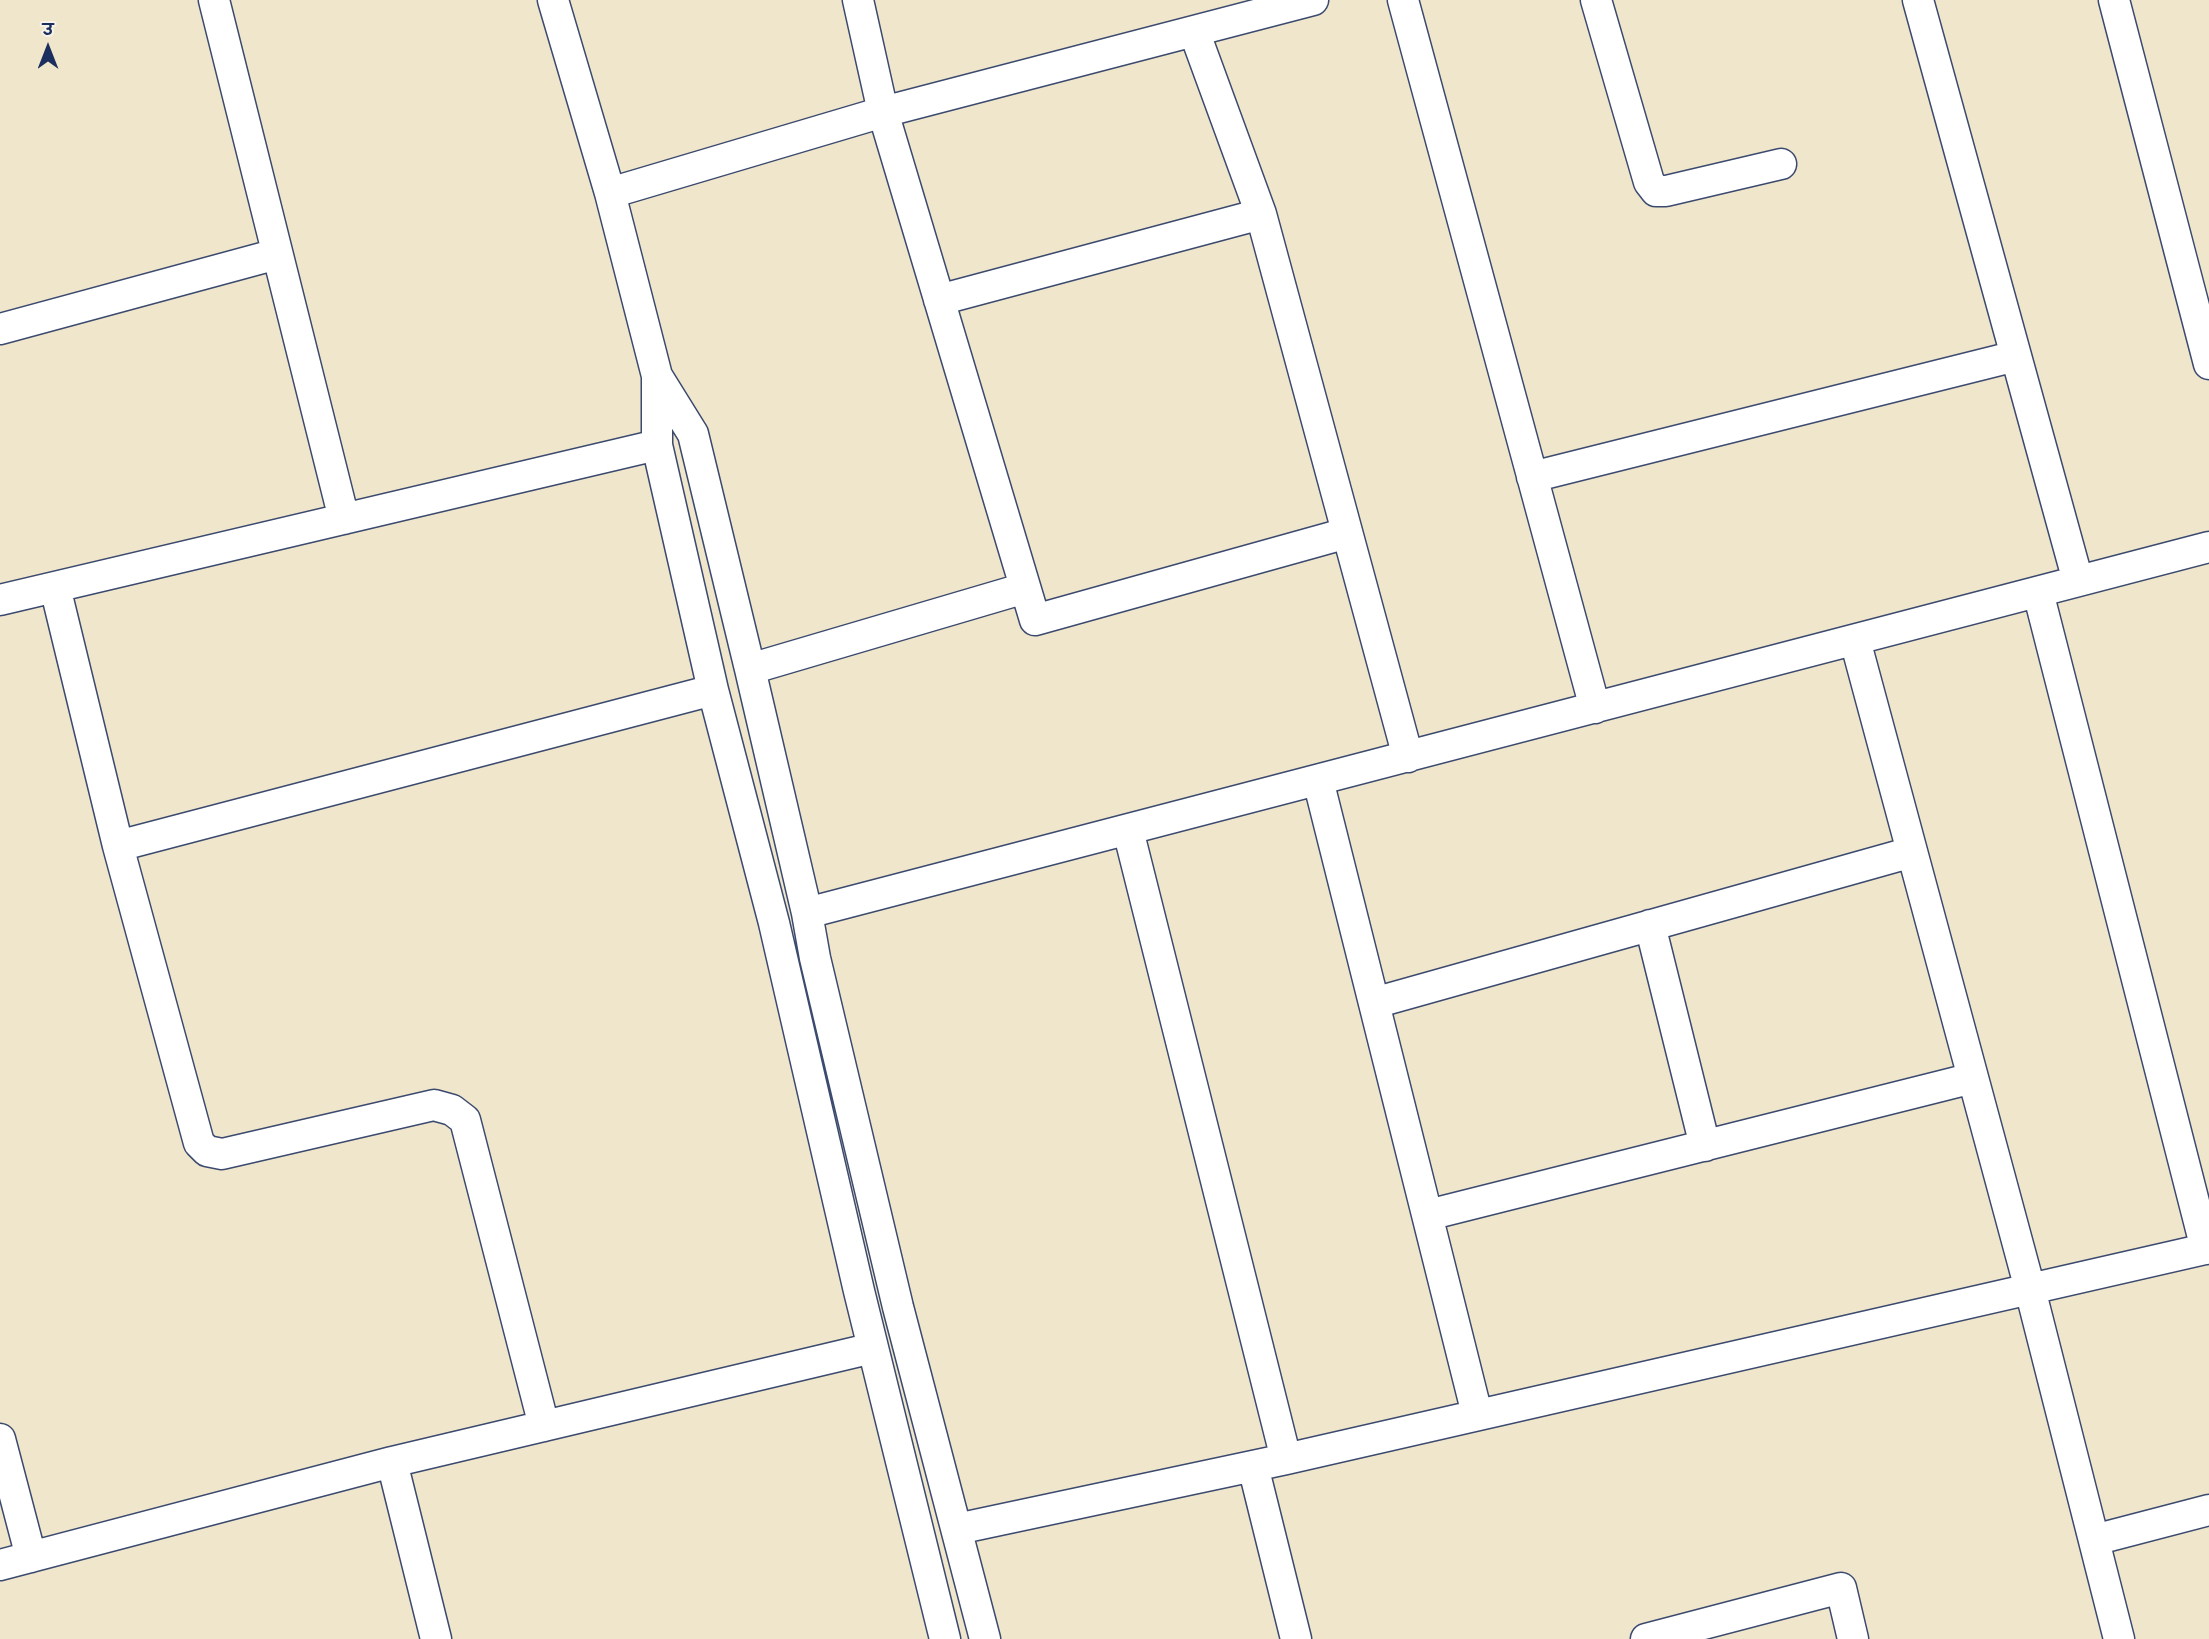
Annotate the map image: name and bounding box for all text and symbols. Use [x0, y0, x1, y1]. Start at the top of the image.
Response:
north arrow [18, 18, 78, 78]
text: उ [43, 20, 53, 40]

